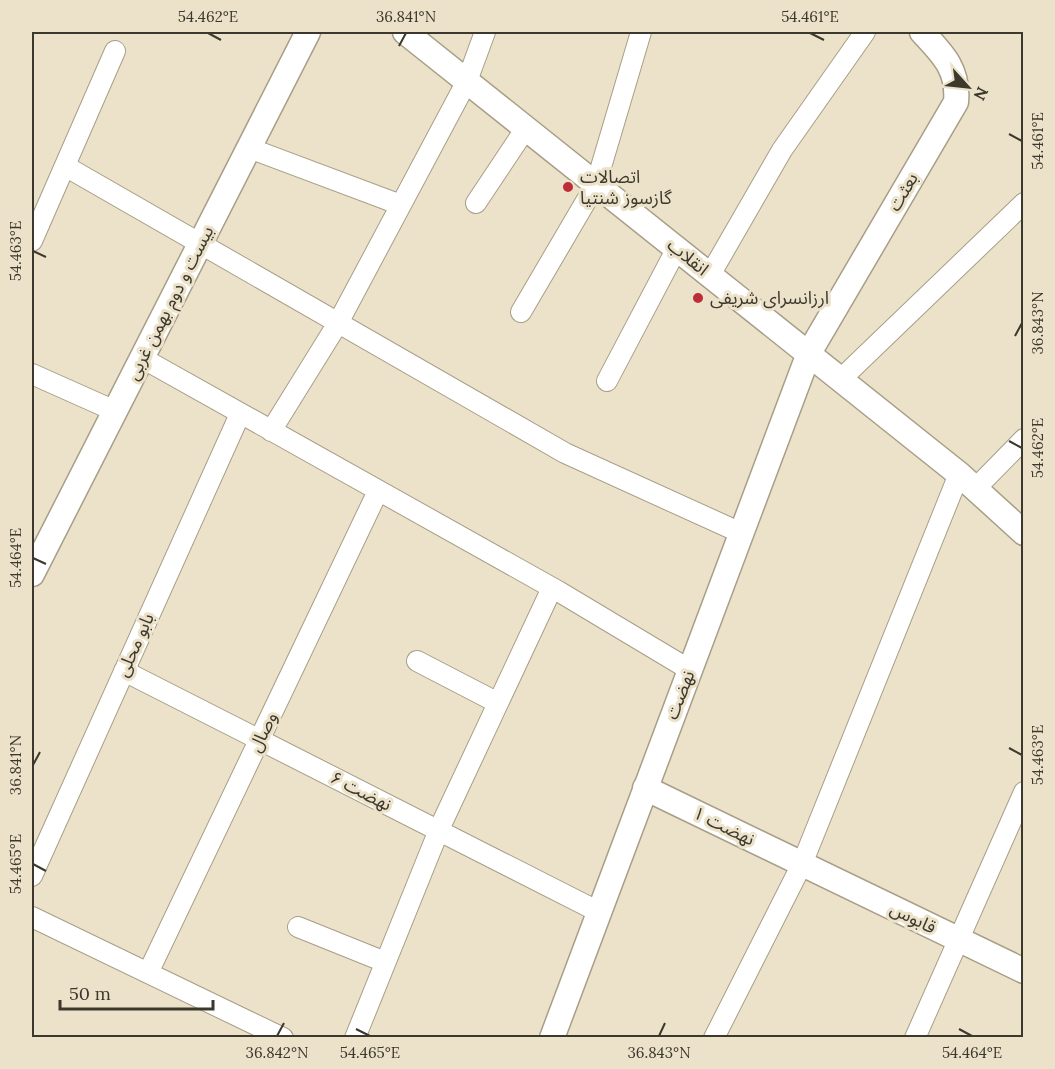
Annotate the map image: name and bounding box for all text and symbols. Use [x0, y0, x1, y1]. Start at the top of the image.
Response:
text: 54.462°E [178, 7, 238, 26]
text: 36.841°N [376, 7, 436, 26]
text: 54.461°E [781, 7, 839, 26]
north arrow [938, 57, 998, 117]
text: N [970, 84, 993, 104]
text: 54.461°E [1028, 112, 1047, 170]
place label: اتصالات گازسوز شنتیا [580, 165, 672, 209]
street label: بعثت [882, 168, 923, 215]
marker: اتصالات گازسوز شنتیا [561, 180, 575, 194]
text: 54.463°E [6, 221, 25, 281]
street label: بیست و دوم بهمن غربی [121, 222, 221, 385]
street label: انقلاب [663, 233, 714, 280]
place label: ارزانسرای شریفی [710, 286, 829, 309]
marker: ارزانسرای شریفی [691, 291, 705, 305]
text: 36.843°N [1028, 291, 1047, 355]
text: 54.462°E [1028, 418, 1047, 478]
text: 54.464°E [6, 528, 25, 588]
street label: بابو محلی [110, 609, 159, 680]
street label: نهضت [660, 667, 699, 723]
street label: وصال [243, 708, 282, 756]
text: 54.463°E [1028, 725, 1047, 785]
text: 36.841°N [6, 735, 25, 795]
street label: ۶ نهضت [327, 765, 396, 816]
street label: ۱ نهضت [690, 801, 759, 850]
text: 54.465°E [6, 834, 25, 894]
street label: قابوس [886, 897, 940, 938]
scale bar [60, 973, 213, 1011]
text: 50 m [69, 982, 111, 1005]
text: 36.842°N [246, 1043, 308, 1062]
text: 54.465°E [340, 1043, 400, 1062]
text: 36.843°N [627, 1043, 691, 1062]
text: 54.464°E [942, 1043, 1002, 1062]

